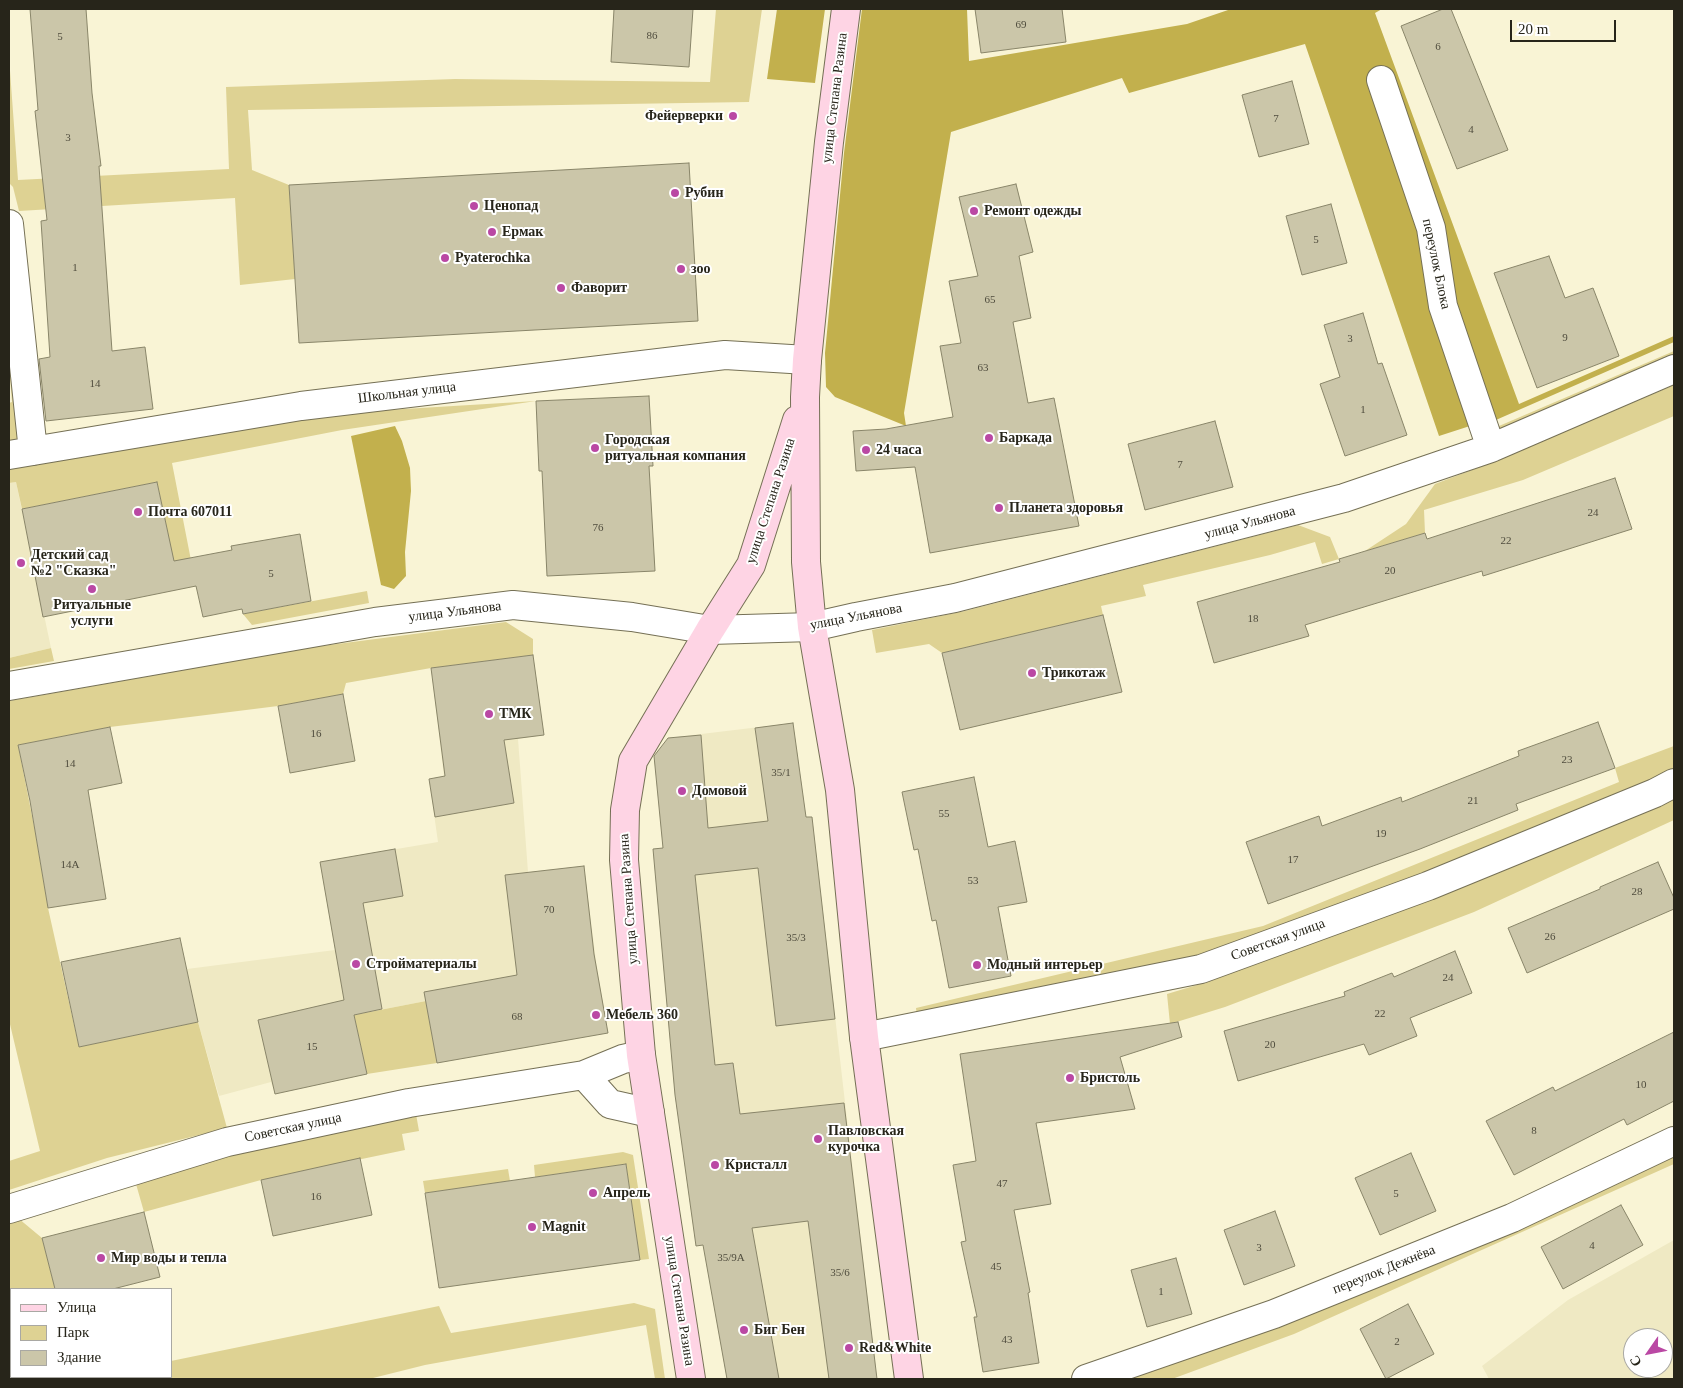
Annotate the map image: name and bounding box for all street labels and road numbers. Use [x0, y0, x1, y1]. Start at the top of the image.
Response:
street label: улица Степана Разина [819, 32, 851, 164]
street label: переулок Блока [1418, 217, 1454, 311]
street label: Школьная улица [357, 379, 457, 407]
street label: улица Степана Разина [743, 436, 799, 566]
street label: улица Ульянова [1203, 503, 1297, 543]
street label: улица Ульянова [408, 598, 502, 626]
street label: улица Ульянова [809, 600, 903, 634]
street label: улица Степана Разина [616, 833, 642, 965]
street label: Советская улица [1229, 915, 1327, 965]
street label: Советская улица [243, 1110, 343, 1146]
street label: улица Степана Разина [660, 1235, 698, 1367]
street label: переулок Дежнёва [1330, 1242, 1438, 1298]

